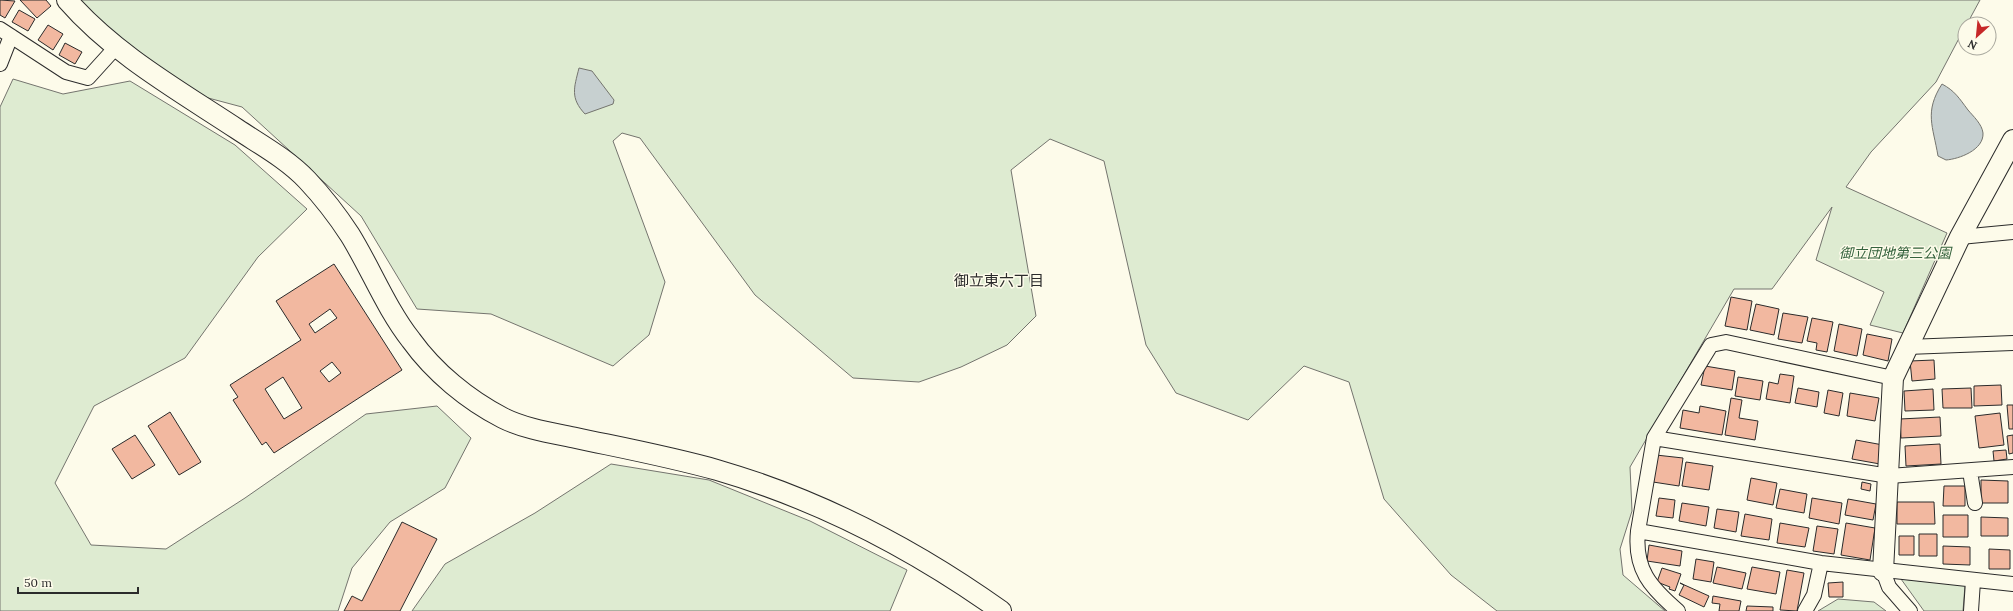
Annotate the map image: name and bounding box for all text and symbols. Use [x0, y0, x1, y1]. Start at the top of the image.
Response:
north arrow [1957, 16, 1997, 56]
text: N [1965, 37, 1979, 53]
park label: 御立団地第三公園 [1839, 244, 1953, 262]
district label: 御立東六丁目 [954, 271, 1044, 290]
scale bar [18, 569, 138, 595]
text: 50 m [24, 575, 52, 590]

